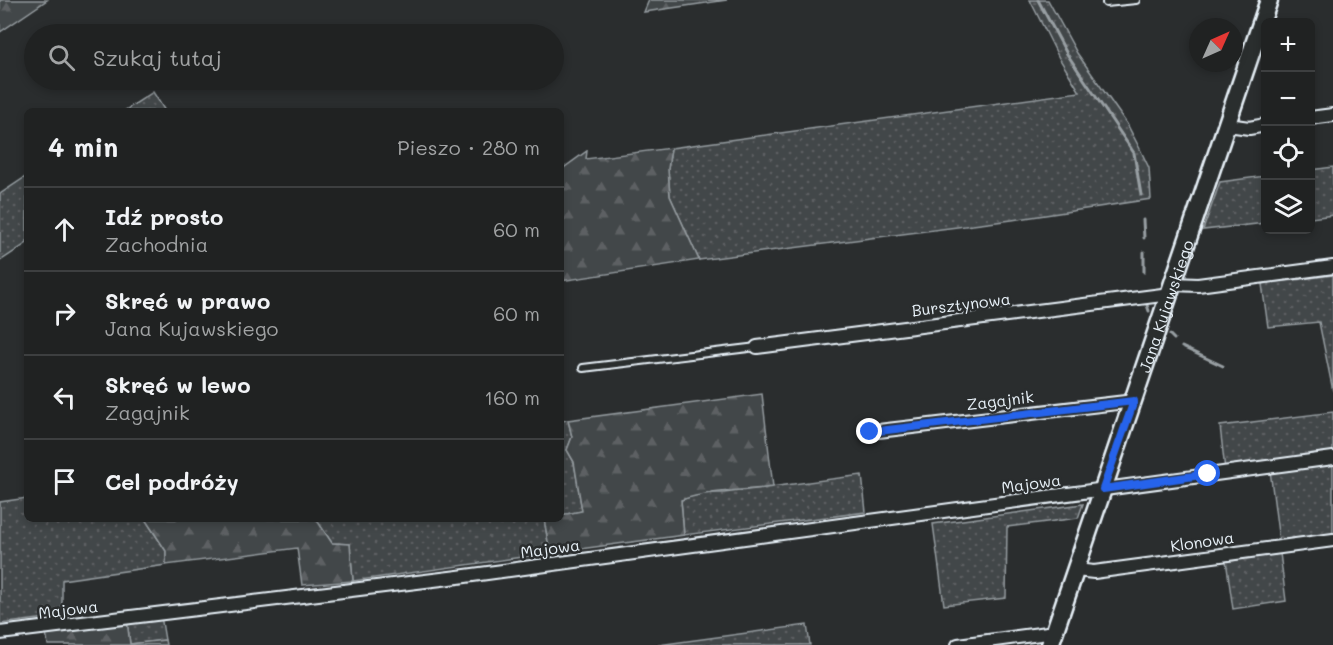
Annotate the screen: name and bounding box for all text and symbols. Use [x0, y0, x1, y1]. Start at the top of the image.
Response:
north arrow [1189, 18, 1243, 72]
map controls [1261, 18, 1315, 234]
button: + [1261, 18, 1315, 72]
search box [24, 24, 564, 90]
icon: search [45, 41, 78, 74]
text: Szukaj tutaj [93, 43, 222, 72]
button: − [1261, 72, 1315, 126]
button: locate [1261, 126, 1315, 180]
text: 4 min [48, 130, 118, 164]
text: Pieszo · 280 m [397, 134, 540, 160]
button: layers [1261, 180, 1315, 234]
text: Idź prosto [105, 202, 223, 231]
icon: ahead [48, 213, 81, 246]
text: 60 m [493, 216, 540, 242]
text: Zachodnia [105, 231, 208, 257]
street label: Jana Kujawskiego [1133, 237, 1197, 375]
text: Skręć w prawo [105, 286, 270, 315]
street label: Bursztynowa [910, 288, 1012, 320]
icon: right [48, 297, 81, 330]
text: 60 m [493, 300, 540, 326]
text: Jana Kujawskiego [105, 315, 278, 341]
text: Skręć w lewo [105, 370, 251, 399]
icon: left [48, 381, 81, 414]
text: 160 m [484, 384, 540, 410]
street label: Zagajnik [965, 385, 1035, 415]
text: Zagajnik [105, 399, 190, 425]
route end [856, 418, 882, 444]
route start [1194, 460, 1220, 486]
icon: arrive [48, 465, 81, 498]
text: Cel podróży [105, 467, 239, 496]
street label: Majowa [1000, 468, 1062, 498]
street label: Klonowa [1169, 526, 1235, 556]
street label: Majowa [519, 533, 581, 563]
street label: Majowa [37, 595, 99, 623]

